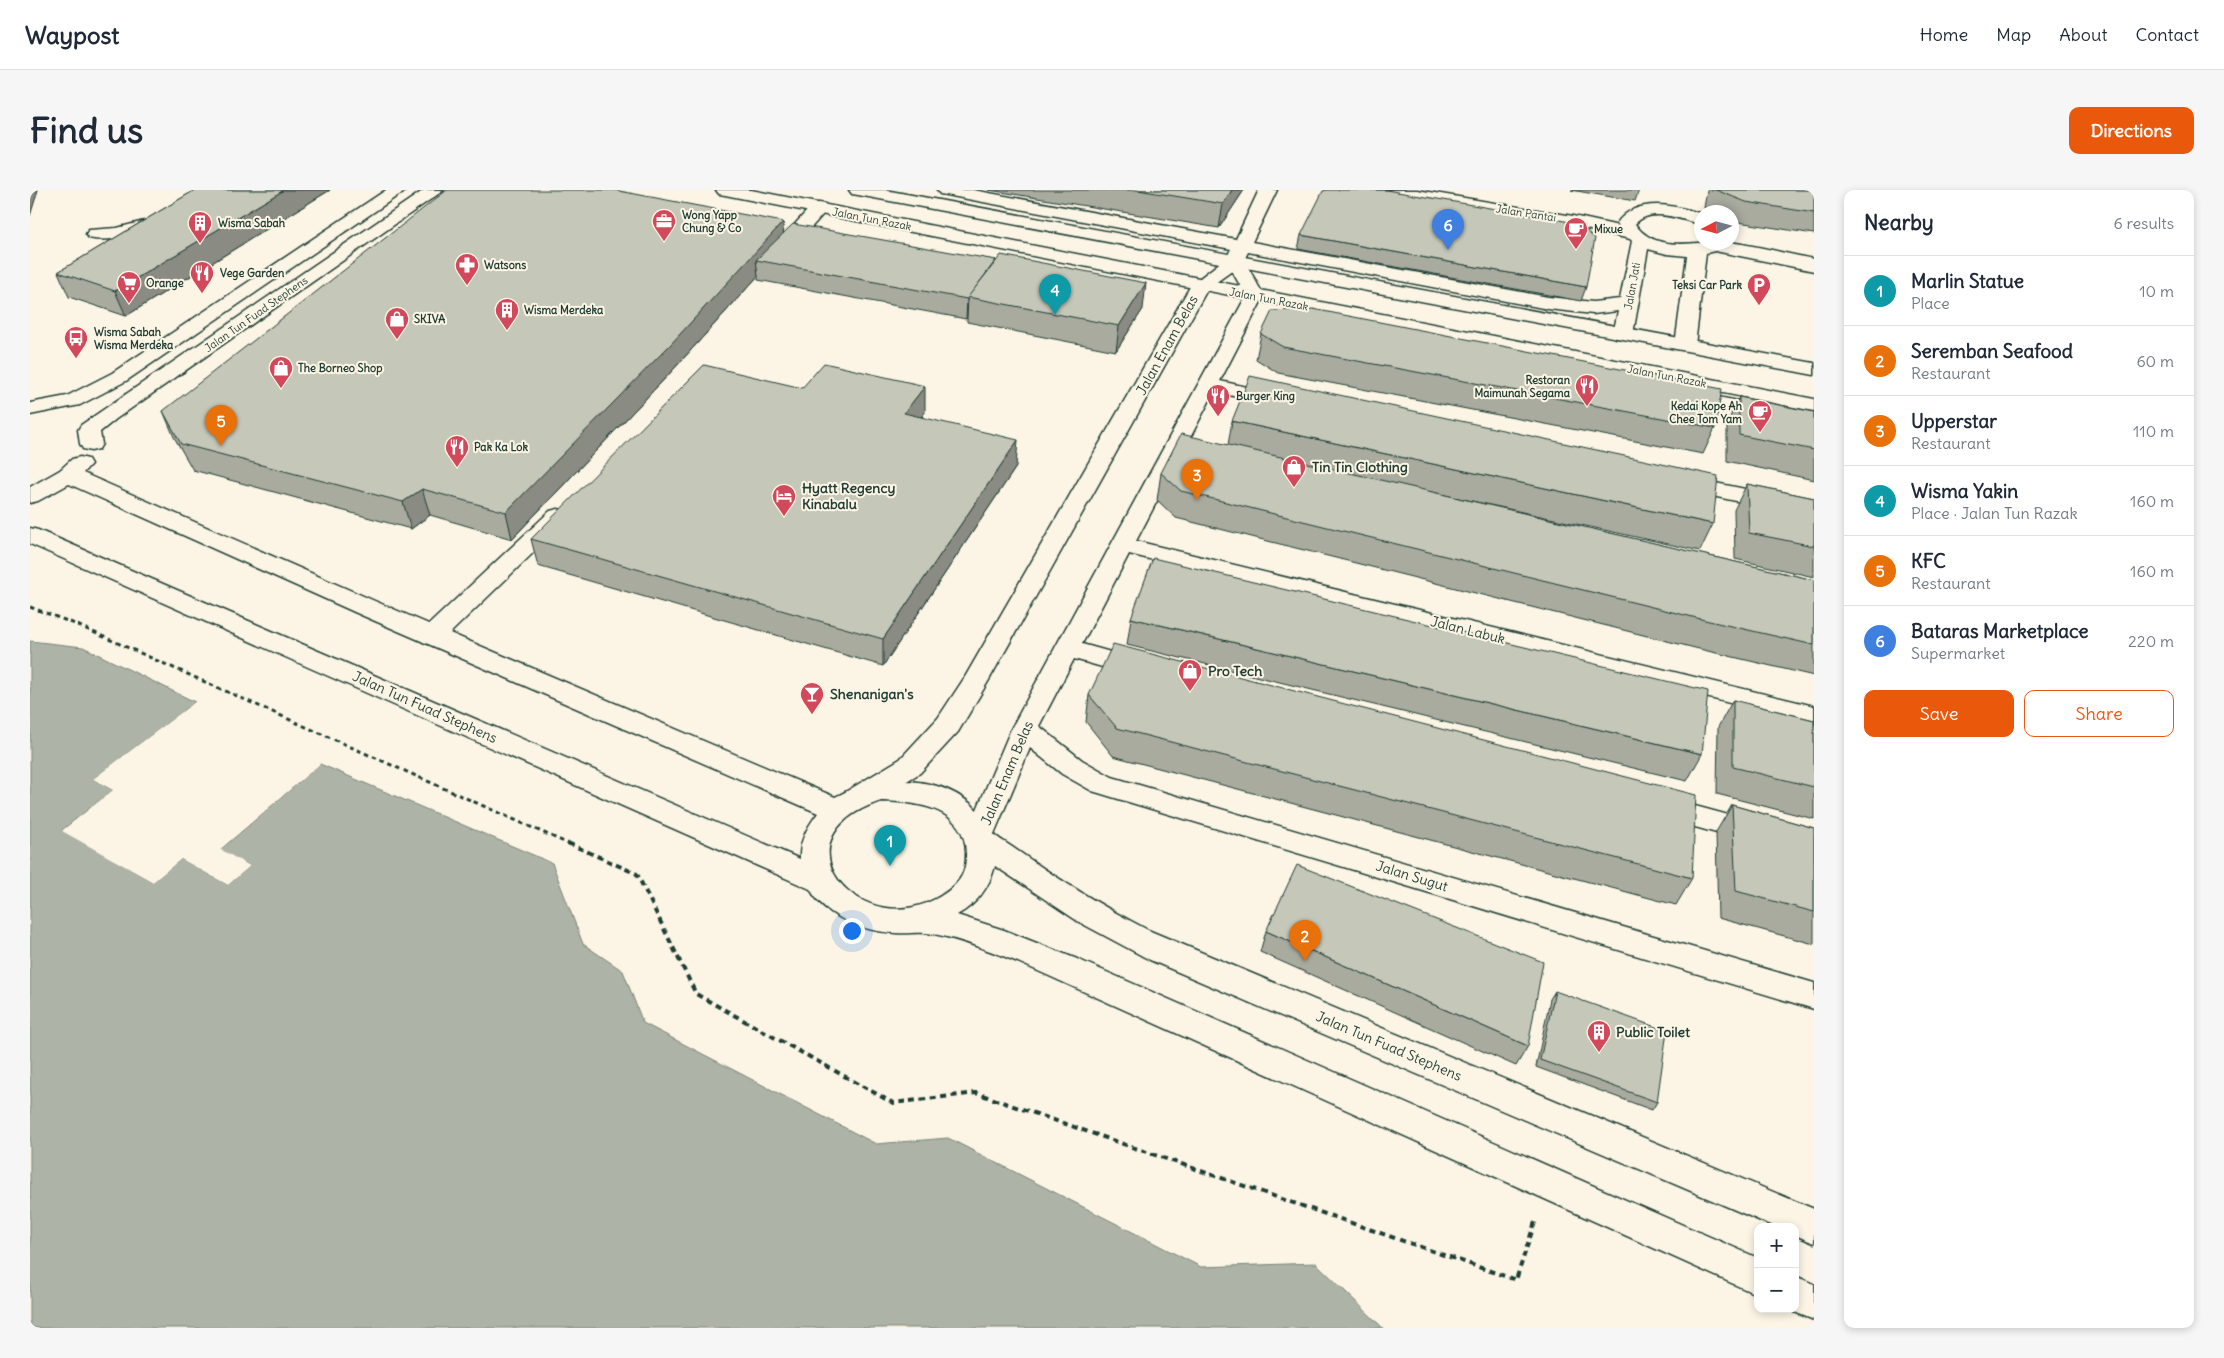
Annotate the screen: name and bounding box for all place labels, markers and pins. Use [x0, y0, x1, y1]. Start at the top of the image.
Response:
office icon: Wong Yapp Chung & Co [651, 208, 677, 242]
place label: Wong Yapp Chung & Co [682, 208, 741, 236]
pin: 6 [1432, 209, 1464, 250]
building icon: Wisma Sabah [187, 210, 213, 244]
place label: Wisma Sabah [218, 216, 286, 230]
cafe icon: Mixue [1563, 216, 1589, 250]
place label: Mixue [1594, 222, 1623, 236]
pharmacy icon: Watsons [454, 252, 480, 286]
place label: Watsons [484, 258, 526, 272]
restaurant icon: Vege Garden [189, 260, 215, 294]
place label: Vege Garden [220, 266, 285, 281]
supermarket icon: Orange [116, 270, 142, 304]
parking icon: Teksi Car Park [1746, 272, 1772, 306]
pin: 4 [1039, 274, 1071, 315]
place label: Orange [146, 276, 184, 291]
place label: Teksi Car Park [1672, 278, 1742, 292]
building icon: Wisma Merdeka [494, 297, 520, 331]
place label: Wisma Merdeka [524, 303, 604, 317]
shop icon: SKIVA [384, 306, 410, 340]
place label: SKIVA [414, 312, 445, 326]
bus stop icon: Wisma Sabah Wisma Merdeka [63, 325, 89, 359]
place label: Wisma Sabah Wisma Merdeka [94, 325, 174, 352]
shop icon: The Borneo Shop [268, 355, 294, 389]
place label: The Borneo Shop [298, 361, 383, 376]
place label: Restoran Maimunah Segama [1474, 373, 1571, 401]
restaurant icon: Restoran Maimunah Segama [1574, 373, 1600, 407]
restaurant icon: Burger King [1205, 383, 1231, 417]
place label: Burger King [1236, 389, 1295, 404]
place label: Kedai Kope Ah Chee Tom Yam [1669, 399, 1743, 426]
cafe icon: Kedai Kope Ah Chee Tom Yam [1747, 399, 1773, 433]
pin: 5 [205, 405, 237, 446]
restaurant icon: Pak Ka Lok [444, 434, 470, 468]
place label: Pak Ka Lok [474, 440, 529, 454]
shop icon: Tin Tin Clothing [1281, 454, 1307, 488]
place label: Tin Tin Clothing [1312, 458, 1408, 476]
pin: 3 [1181, 459, 1213, 500]
place label: Hyatt Regency Kinabalu [802, 479, 896, 513]
hotel icon: Hyatt Regency Kinabalu [771, 483, 797, 517]
shop icon: Pro Tech [1177, 658, 1203, 692]
place label: Pro Tech [1208, 662, 1262, 680]
bar icon: Shenanigan's [799, 681, 825, 715]
place label: Shenanigan's [830, 685, 914, 703]
pin: 1 [874, 825, 906, 866]
pin: 2 [1289, 920, 1321, 961]
building icon: Public Toilet [1586, 1019, 1612, 1053]
place label: Public Toilet [1616, 1023, 1690, 1041]

